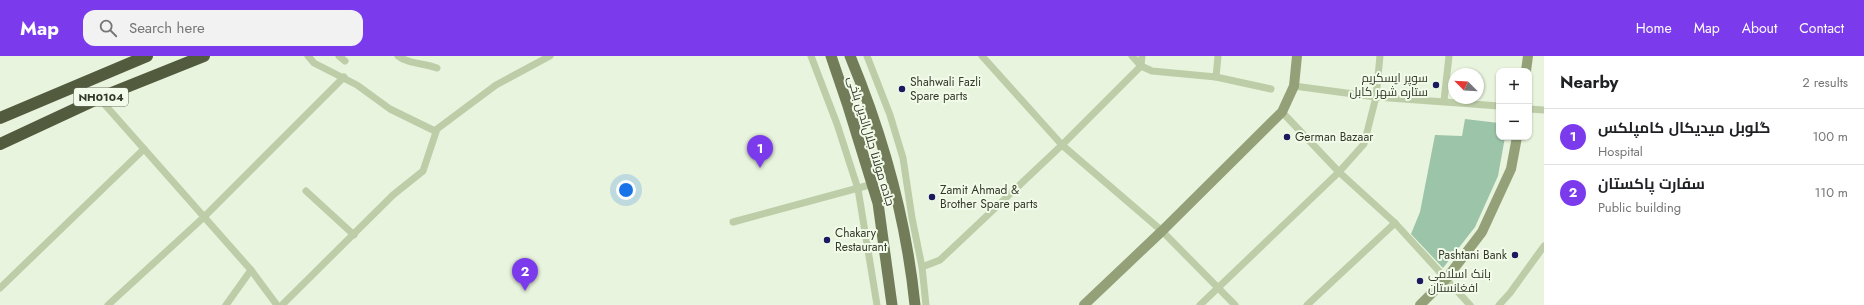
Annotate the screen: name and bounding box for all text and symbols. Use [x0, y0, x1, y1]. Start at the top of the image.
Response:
search box [83, 10, 363, 46]
text: Map [20, 15, 59, 42]
icon: search [97, 17, 119, 39]
text: Search here [129, 17, 205, 39]
text: Home [1636, 18, 1672, 38]
text: Map [1694, 18, 1720, 38]
text: About [1742, 18, 1777, 38]
text: Contact [1799, 18, 1844, 38]
north arrow [1448, 68, 1484, 104]
map controls [1496, 68, 1532, 140]
button: + [1496, 68, 1532, 104]
place label: سوپر ایسکریم ستاره شهر کابل [1350, 69, 1428, 101]
text: Nearby [1560, 70, 1618, 94]
place label: Shahwali Fazli Spare parts [910, 73, 981, 105]
text: 2 results [1802, 73, 1848, 92]
street label: جاده مولانا جلال‌الدین بلخی [843, 74, 899, 208]
marker: سوپر ایسکریم ستاره شهر کابل [1431, 80, 1441, 90]
marker: Shahwali Fazli Spare parts [897, 84, 907, 94]
road number: NH0104 [74, 88, 128, 106]
button: − [1496, 104, 1532, 140]
text: گلوبل میدیکال کامپلکس [1598, 117, 1770, 139]
text: 1 [1570, 127, 1576, 146]
text: 100 m [1813, 127, 1848, 146]
place label: German Bazaar [1295, 128, 1374, 146]
marker: German Bazaar [1282, 132, 1292, 142]
pin: 1 [747, 135, 773, 168]
text: Hospital [1598, 142, 1643, 161]
text: سفارت پاکستان [1598, 173, 1705, 195]
your location [616, 180, 636, 200]
place label: Zamit Ahmad & Brother Spare parts [940, 181, 1038, 213]
text: 2 [1569, 183, 1577, 202]
text: 110 m [1814, 183, 1848, 202]
marker: Zamit Ahmad & Brother Spare parts [927, 192, 937, 202]
text: Public building [1598, 198, 1681, 217]
place label: Chakary Restaurant [835, 224, 887, 256]
marker: Chakary Restaurant [822, 235, 832, 245]
place label: Pashtani Bank [1438, 246, 1508, 264]
marker: Pashtani Bank [1510, 250, 1520, 260]
pin: 2 [512, 258, 538, 291]
place label: بانک اسلامی افغانستان [1428, 265, 1491, 297]
marker: بانک اسلامی افغانستان [1415, 276, 1425, 286]

